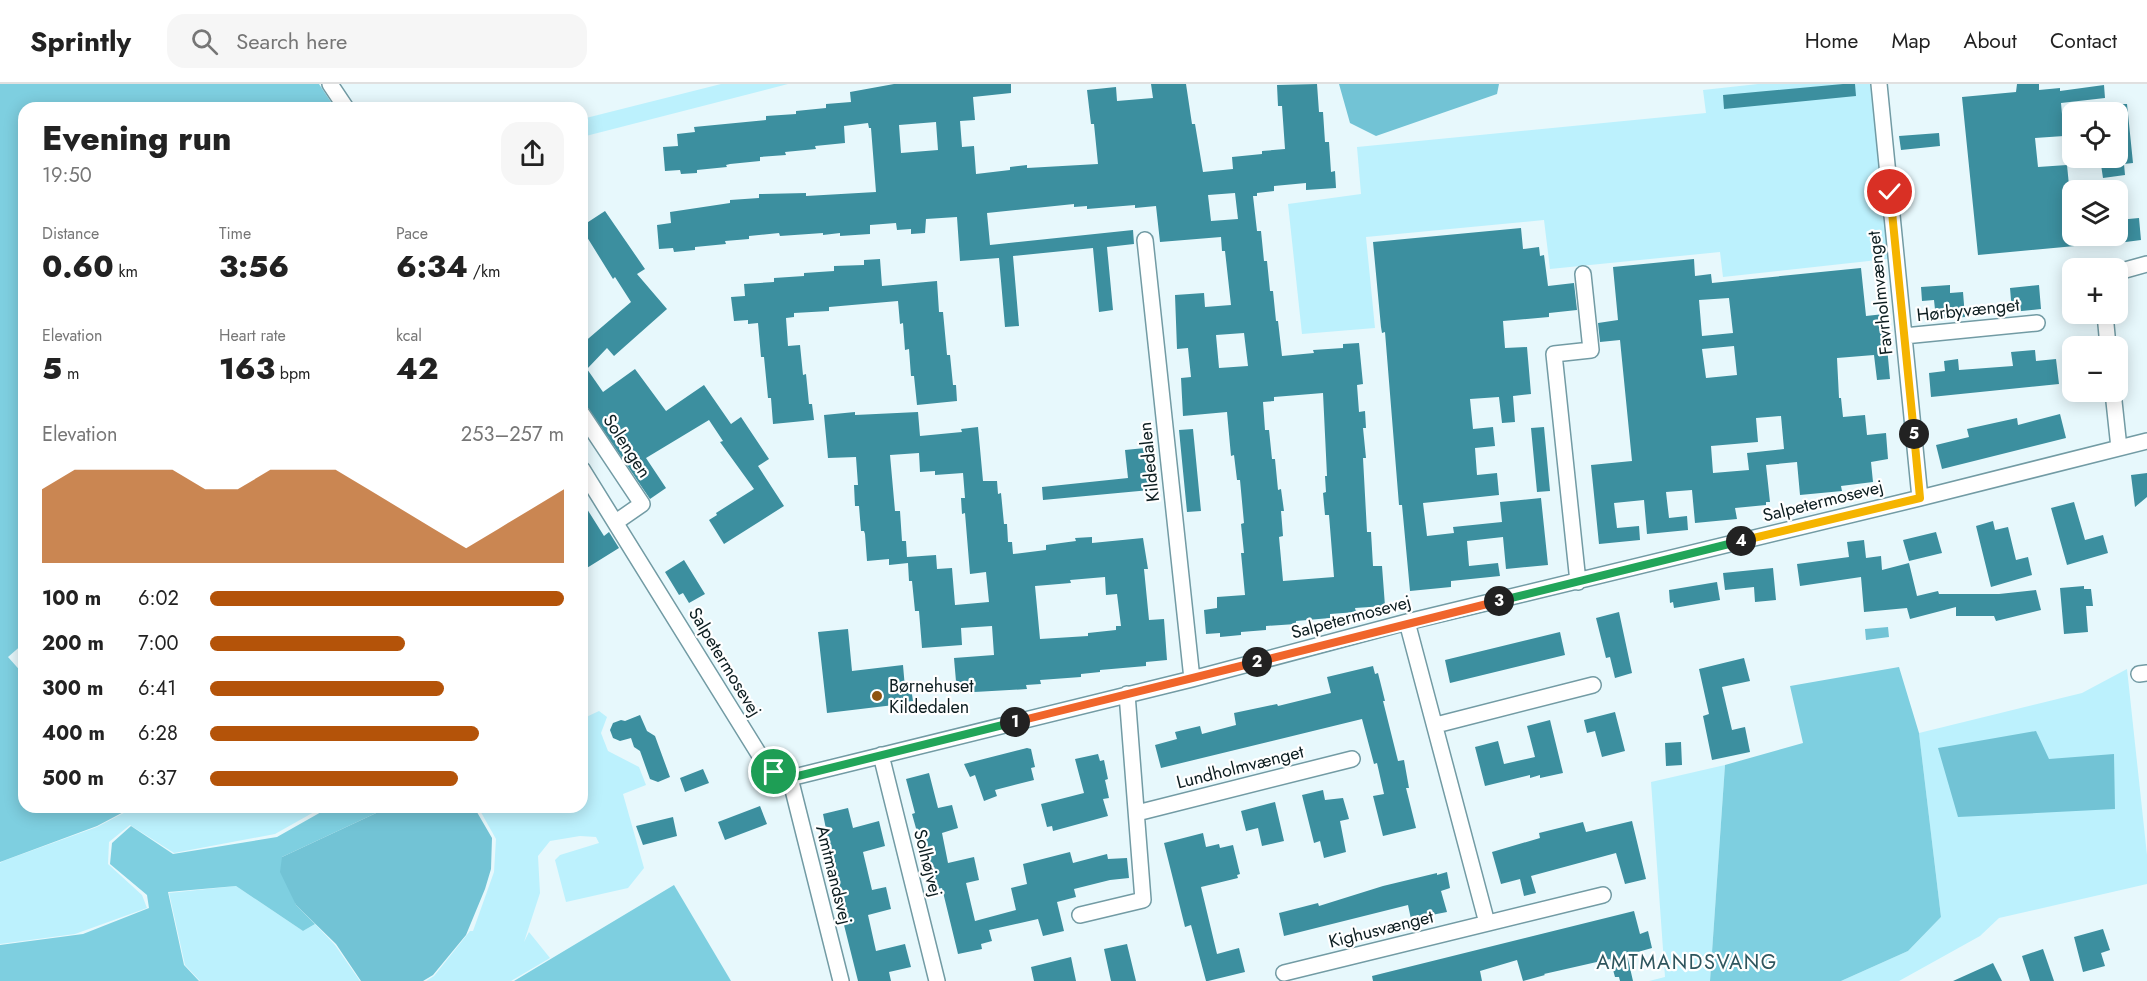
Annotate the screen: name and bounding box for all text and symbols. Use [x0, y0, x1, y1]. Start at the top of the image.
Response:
search box [167, 14, 587, 68]
text: Sprintly [30, 21, 131, 62]
icon: search [188, 25, 221, 58]
text: Search here [236, 25, 347, 57]
text: Home [1805, 26, 1858, 56]
text: Map [1891, 26, 1931, 56]
text: About [1964, 26, 2017, 56]
text: Contact [2050, 26, 2117, 56]
map controls [2062, 102, 2128, 402]
button: locate [2062, 102, 2128, 168]
text: Evening run [42, 115, 232, 162]
button: share [501, 122, 564, 185]
text: 19:50 [42, 161, 92, 190]
pin [1864, 166, 1915, 217]
icon: check [1873, 175, 1906, 208]
button: layers [2062, 180, 2128, 246]
text: Distance [42, 222, 99, 245]
text: Time [219, 222, 251, 245]
text: Pace [396, 222, 428, 245]
street label: Favrholmvænget [1860, 229, 1899, 356]
text: 0.60 [42, 245, 114, 288]
text: 3:56 [219, 245, 289, 288]
text: 6:34 [396, 245, 468, 288]
button: + [2062, 258, 2128, 324]
text: km [114, 260, 138, 283]
text: /km [468, 260, 501, 283]
street label: Hørbyvænget [1915, 292, 2021, 328]
text: Elevation [42, 324, 102, 347]
text: Heart rate [219, 324, 286, 347]
text: kcal [396, 324, 422, 347]
button: − [2062, 336, 2128, 402]
text: 5 [42, 347, 62, 390]
text: 163 [219, 347, 275, 390]
text: 42 [396, 347, 438, 390]
text: m [62, 362, 79, 385]
text: bpm [275, 362, 311, 385]
street label: Solengen [597, 409, 657, 483]
pin: 5 [1899, 419, 1929, 449]
text: Elevation [42, 420, 117, 449]
text: 253–257 m [461, 420, 564, 449]
street label: Kildedalen [1132, 421, 1166, 503]
text: 5 [1909, 422, 1919, 445]
street label: Salpetermosevej [1760, 473, 1886, 529]
pin: 4 [1726, 526, 1756, 556]
text: 4 [1735, 529, 1747, 552]
text: 100 m [42, 584, 101, 613]
text: 6:02 [138, 584, 179, 613]
pin: 3 [1484, 586, 1514, 616]
street label: Salpetermosevej [1288, 588, 1414, 646]
text: 3 [1494, 589, 1504, 612]
street label: Salpetermosevej [682, 602, 768, 722]
text: 200 m [42, 629, 104, 658]
text: 7:00 [138, 629, 179, 658]
pin: 2 [1242, 647, 1272, 677]
text: 2 [1252, 650, 1262, 673]
place label: Børnehuset Kildedalen [889, 673, 974, 720]
text: 300 m [42, 674, 103, 703]
text: 6:41 [138, 674, 176, 703]
marker: Børnehuset Kildedalen [870, 689, 884, 703]
pin: 1 [1000, 707, 1030, 737]
text: 1 [1011, 710, 1019, 733]
text: 400 m [42, 719, 105, 748]
text: 6:28 [138, 719, 178, 748]
street label: Lundholmvænget [1174, 738, 1307, 795]
pin [748, 746, 799, 797]
icon: arrive [757, 755, 790, 788]
text: 500 m [42, 764, 104, 793]
text: 6:37 [138, 764, 177, 793]
street label: Amtmandsvej [809, 823, 859, 927]
street label: Solhøjvej [907, 826, 949, 900]
street label: Kighusvænget [1326, 903, 1437, 955]
district label: AMTMANDSVANG [1596, 948, 1778, 977]

